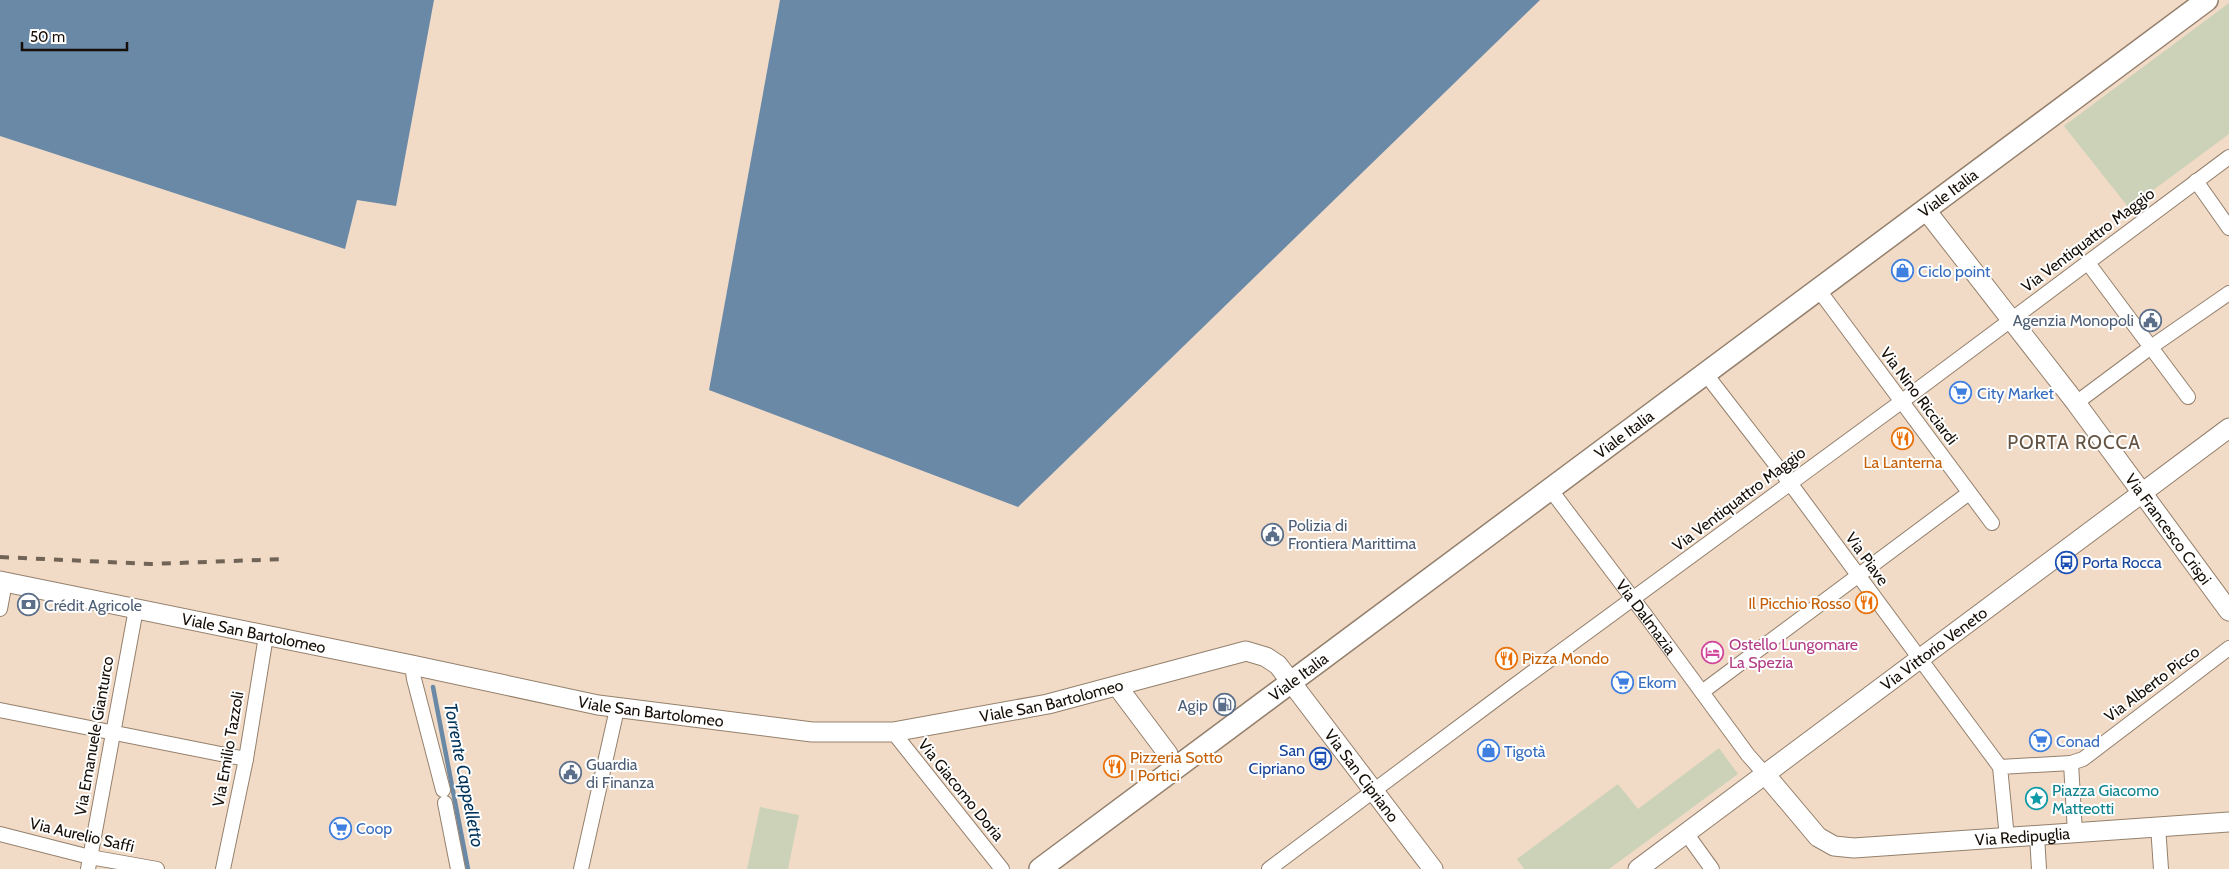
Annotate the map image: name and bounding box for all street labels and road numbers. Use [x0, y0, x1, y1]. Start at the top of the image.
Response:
street label: Viale Italia [1915, 165, 1982, 221]
street label: Via Ventiquattro Maggio [2018, 184, 2158, 296]
street label: Via Nino Ricciardi [1876, 344, 1962, 448]
street label: Viale Italia [1591, 406, 1657, 462]
street label: Via Ventiquattro Maggio [1669, 443, 1809, 555]
street label: Via Francesco Crispi [2121, 470, 2216, 588]
street label: Via Piave [1841, 529, 1893, 589]
street label: Via Dalmazia [1612, 576, 1681, 658]
street label: Via Vittorio Veneto [1877, 602, 1991, 694]
street label: Viale San Bartolomeo [180, 609, 328, 657]
street label: Via Alberto Picco [2101, 642, 2203, 726]
street label: Viale Italia [1265, 648, 1332, 705]
street label: Via Emanuele Gianturco [71, 655, 117, 817]
street label: Viale San Bartolomeo [978, 675, 1125, 726]
street label: Via Emilio Tazzoli [208, 690, 248, 808]
street label: Viale San Bartolomeo [576, 691, 725, 730]
street label: Via San Cipriano [1321, 725, 1403, 826]
street label: Via Giacomo Doria [914, 735, 1008, 845]
street label: Via Aurelio Saffi [28, 814, 136, 856]
street label: Via Redipuglia [1974, 824, 2071, 849]

